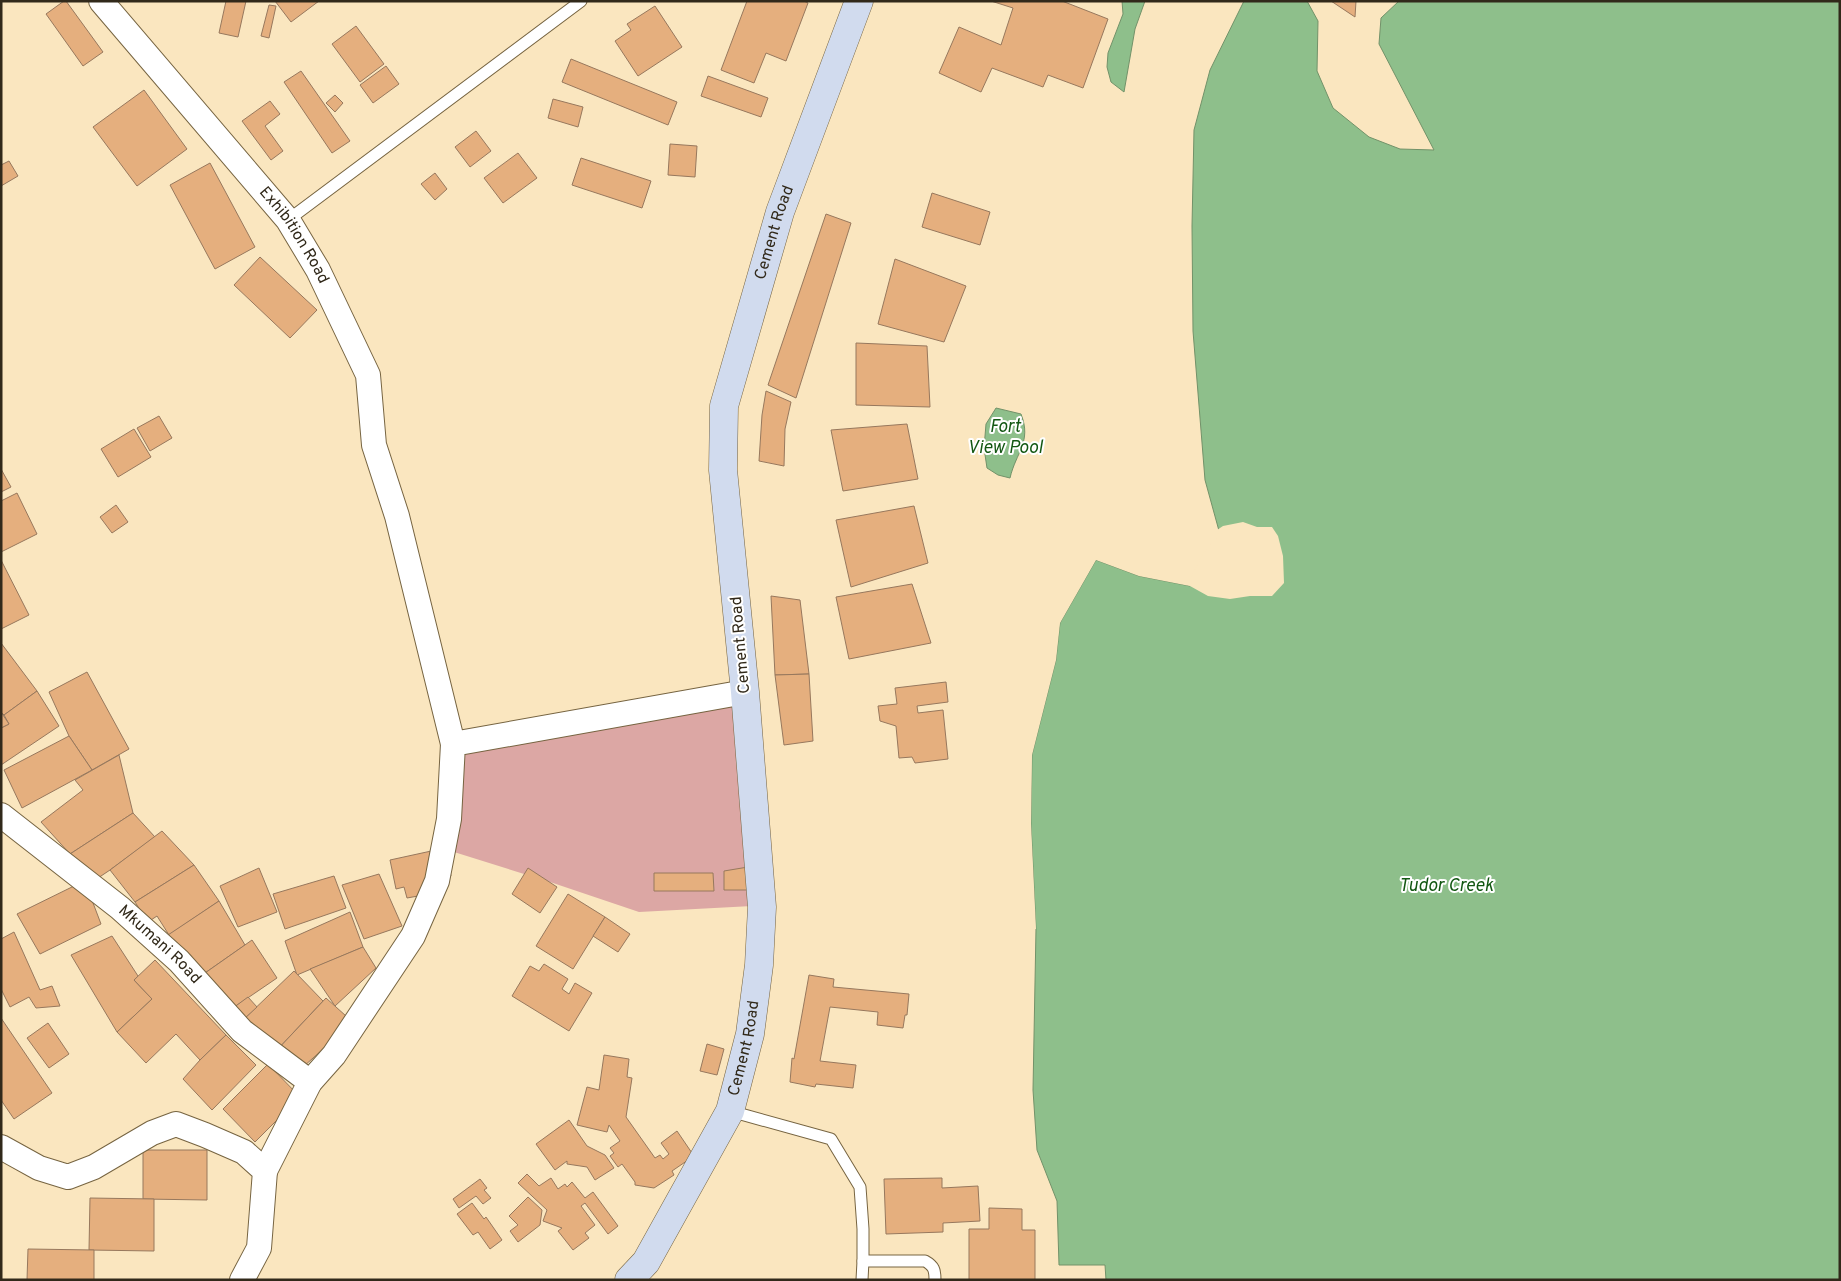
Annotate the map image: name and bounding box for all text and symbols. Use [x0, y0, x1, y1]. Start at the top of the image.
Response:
street label: Exhibition Road [254, 183, 333, 287]
street label: Cement Road [751, 183, 799, 282]
water label: Fort View Pool [967, 416, 1044, 460]
street label: Cement Road [727, 596, 755, 694]
water label: Tudor Creek [1399, 875, 1494, 898]
street label: Mkumani Road [114, 901, 205, 988]
street label: Cement Road [724, 999, 764, 1098]

